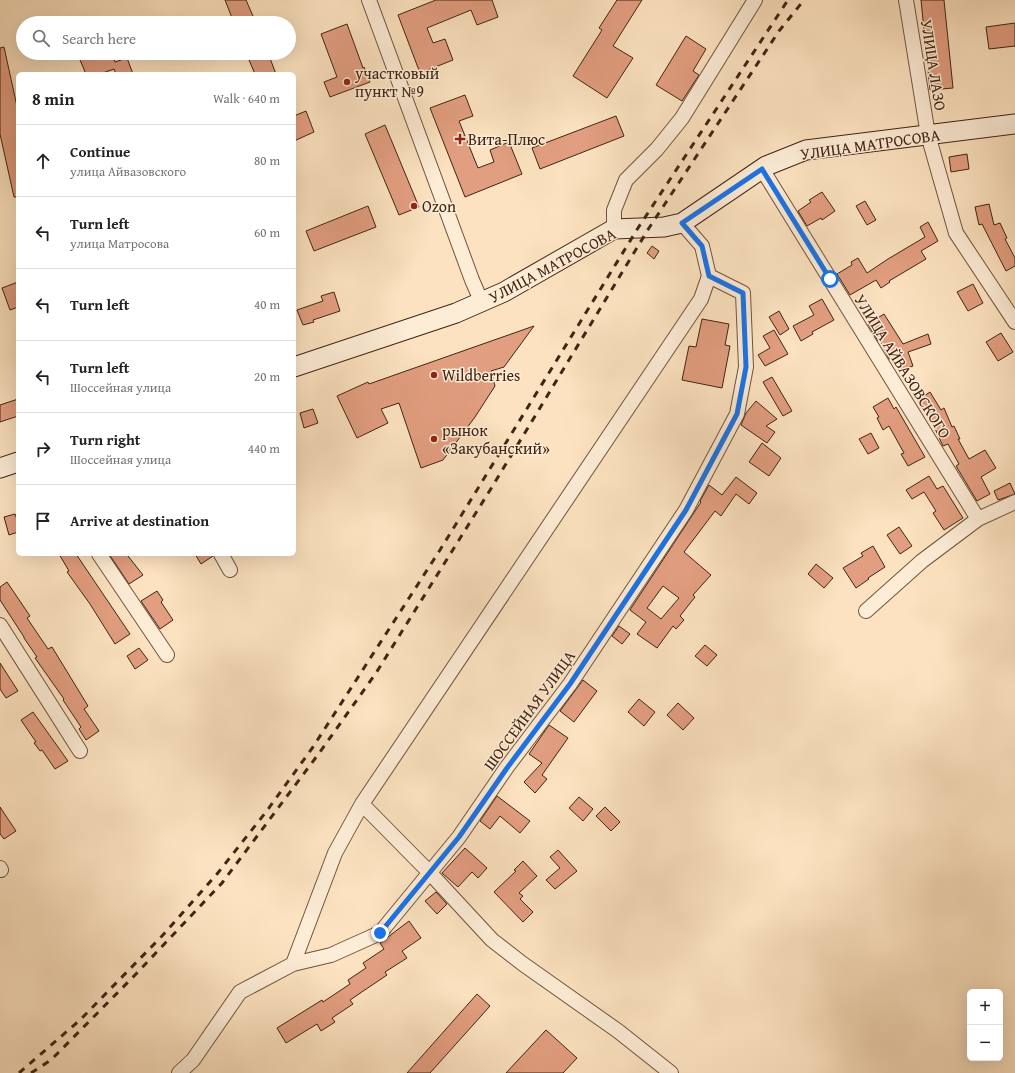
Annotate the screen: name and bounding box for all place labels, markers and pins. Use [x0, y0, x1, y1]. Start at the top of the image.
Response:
place label: участковый пункт №9 [354, 61, 440, 103]
marker: участковый пункт №9 [342, 77, 352, 87]
place label: Вита-Плюс [468, 127, 545, 151]
marker: Вита-Плюс [455, 134, 465, 144]
place label: Ozon [422, 194, 456, 218]
marker: Ozon [409, 201, 419, 211]
place label: Wildberries [442, 363, 520, 387]
marker: Wildberries [429, 370, 439, 380]
place label: рынок «Закубанский» [442, 418, 550, 460]
marker: рынок «Закубанский» [429, 434, 439, 444]

